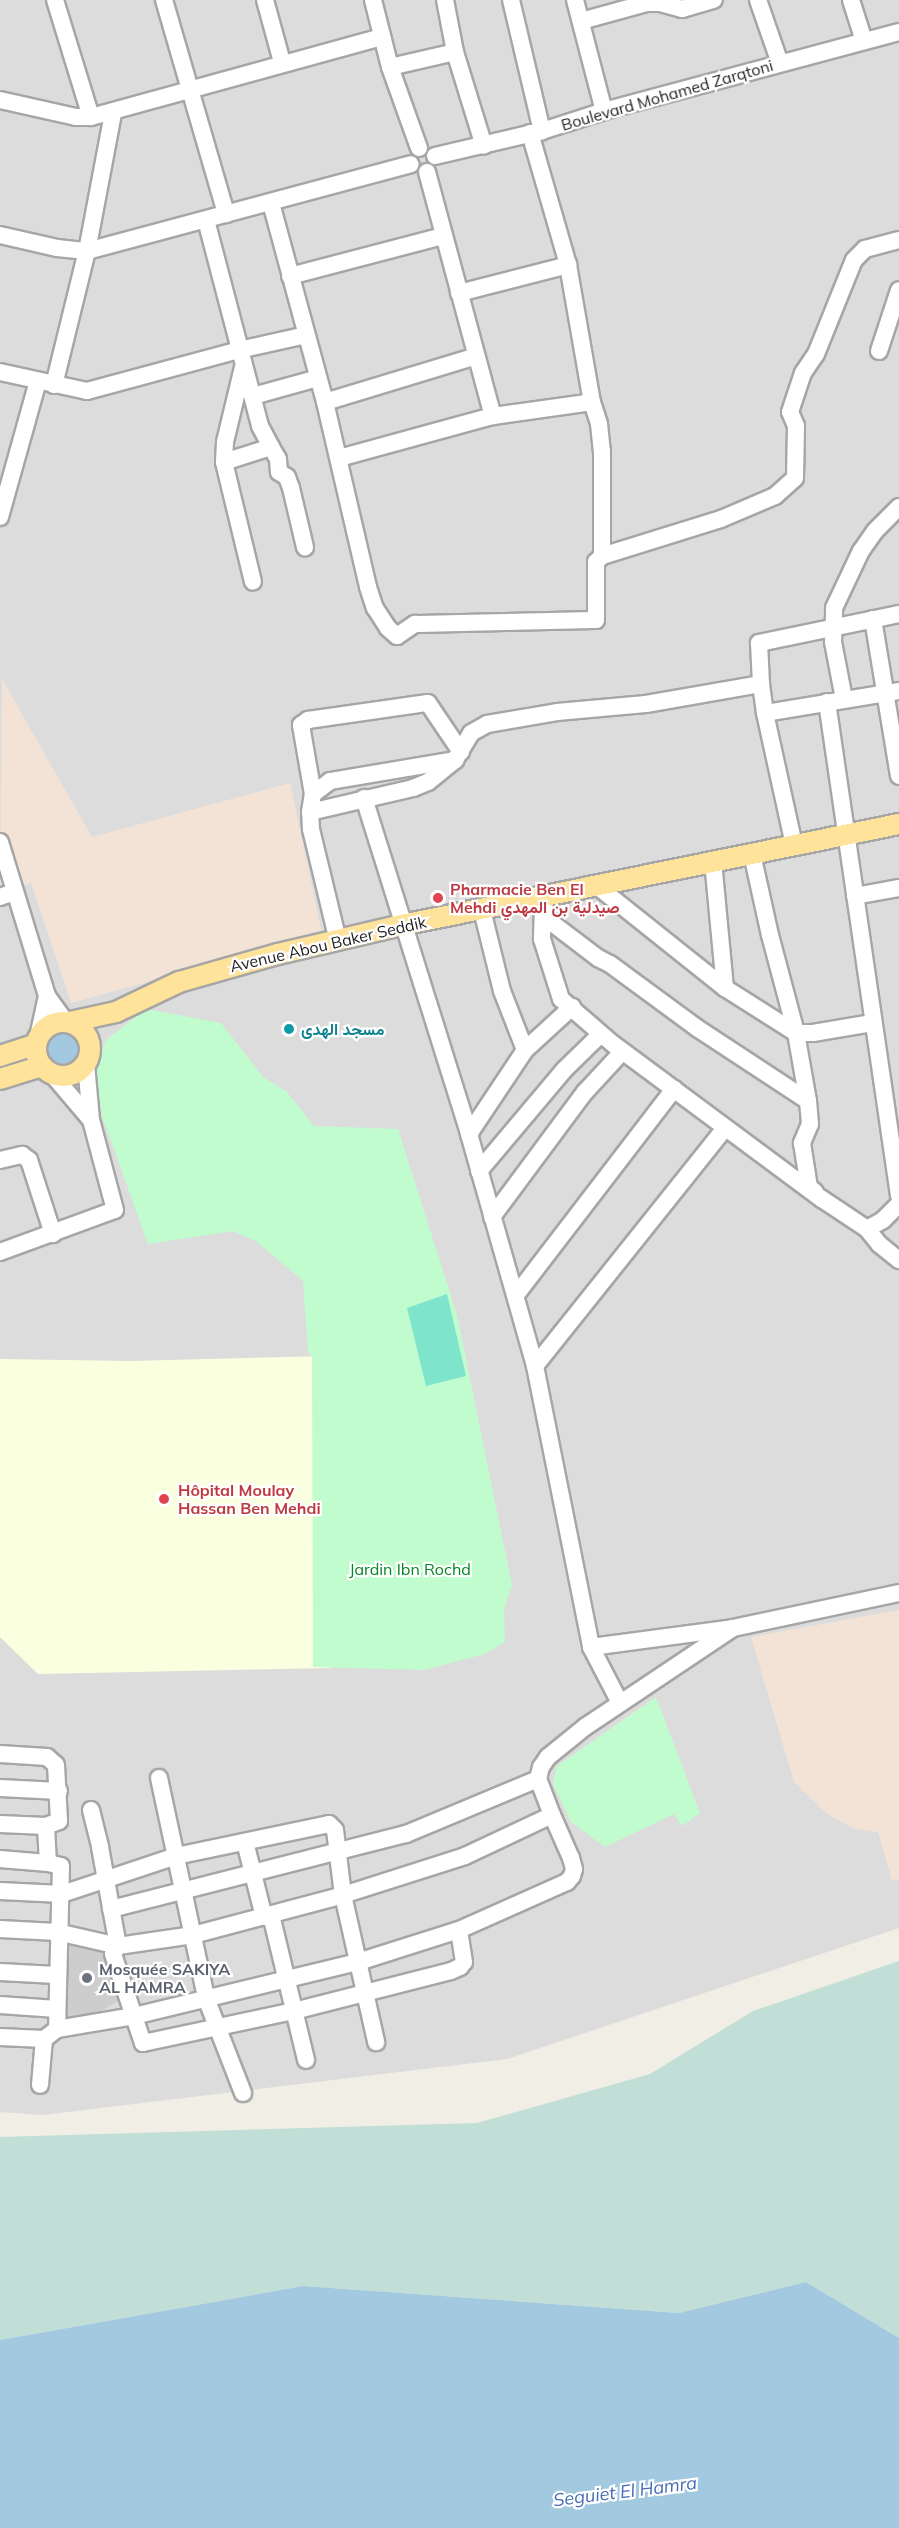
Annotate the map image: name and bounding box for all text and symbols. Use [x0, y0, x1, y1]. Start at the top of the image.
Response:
street label: Boulevard Mohamed Zarqtoni [559, 56, 775, 134]
place label: Pharmacie Ben El Mehdi صيدلية بن المهدي [450, 879, 620, 917]
marker: Pharmacie Ben El Mehdi صيدلية بن المهدي [431, 891, 445, 905]
street label: Avenue Abou Baker Seddik [228, 912, 428, 976]
place label: مسجد الهدى [301, 1019, 384, 1039]
marker: مسجد الهدى [282, 1022, 296, 1036]
place label: Hôpital Moulay Hassan Ben Mehdi [178, 1480, 321, 1518]
marker: Hôpital Moulay Hassan Ben Mehdi [155, 1490, 173, 1508]
park label: Jardin Ibn Rochd [349, 1559, 471, 1579]
place label: Mosquée SAKIYA AL HAMRA [99, 1959, 230, 1997]
marker: Mosquée SAKIYA AL HAMRA [80, 1971, 94, 1985]
water label: Seguiet El Hamra [552, 2472, 698, 2512]

